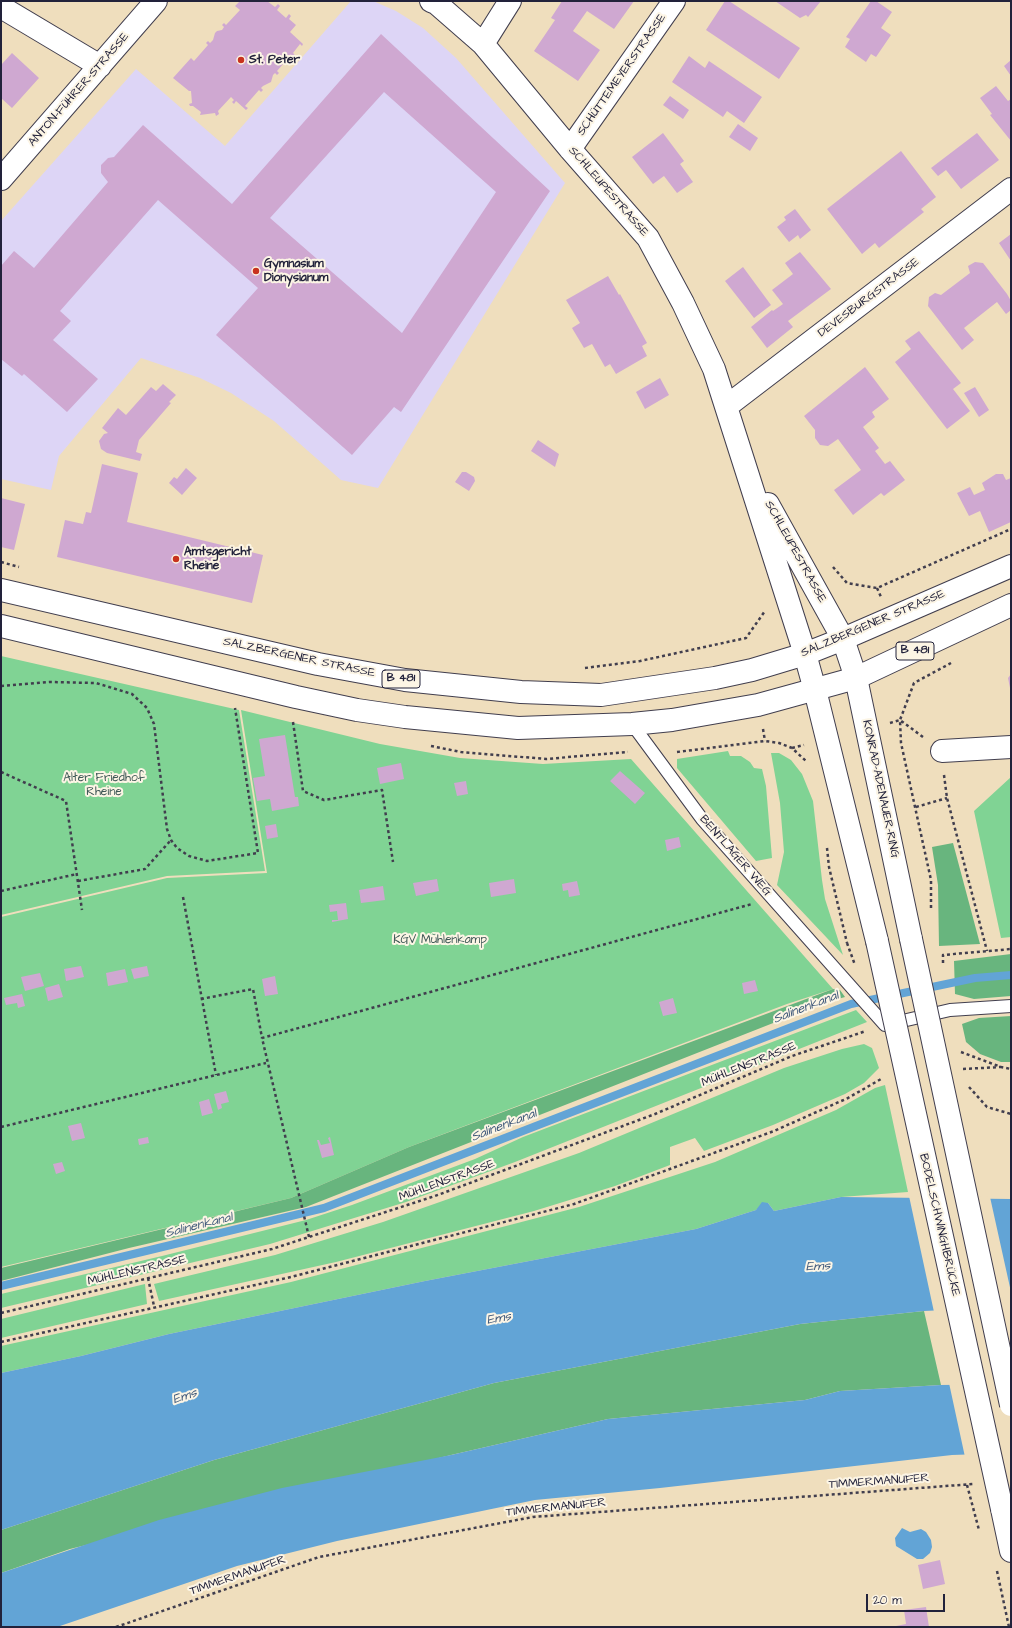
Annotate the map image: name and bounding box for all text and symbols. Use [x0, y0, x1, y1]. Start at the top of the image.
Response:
street label: SCHÜTTEMEYERSTRASSE [574, 11, 670, 139]
street label: ANTON-FÜHRER-STRASSE [26, 30, 132, 150]
place label: St. Peter [249, 53, 300, 67]
marker: St. Peter [236, 55, 246, 65]
street label: SCHLEUPESTRASSE [565, 144, 651, 240]
street label: DEVESBURGSTRASSE [815, 255, 923, 341]
place label: Gymnasium Dionysianum [264, 257, 328, 285]
marker: Gymnasium Dionysianum [251, 266, 261, 276]
street label: SCHLEUPESTRASSE [761, 499, 829, 605]
place label: Amtsgericht Rheine [184, 545, 251, 573]
marker: Amtsgericht Rheine [171, 554, 181, 564]
street label: SALZBERGENER STRASSE [799, 587, 947, 661]
street label: SALZBERGENER STRASSE [222, 635, 376, 681]
road number: B 481 [896, 642, 934, 660]
road number: B 481 [382, 670, 420, 688]
street label: KONRAD-ADENAUER-RING [858, 719, 902, 859]
park label: Alter Friedhof Rheine [63, 771, 145, 799]
street label: BENTLAGER WEG [696, 813, 774, 899]
park label: KGV Mühlenkamp [393, 933, 487, 947]
water label: Salinenkanal [771, 988, 841, 1028]
street label: MÜHLENSTRASSE [700, 1039, 798, 1091]
water label: Salinenkanal [469, 1106, 539, 1146]
street label: BODELSCHWINGHBRÜCKE [916, 1152, 962, 1298]
street label: MÜHLENSTRASSE [397, 1157, 497, 1205]
water label: Salinenkanal [164, 1210, 234, 1242]
street label: MÜHLENSTRASSE [86, 1253, 188, 1289]
water label: Ems [806, 1259, 830, 1275]
water label: Ems [486, 1309, 512, 1329]
water label: Ems [171, 1386, 199, 1408]
street label: TIMMERMANUFER [828, 1471, 930, 1493]
street label: TIMMERMANUFER [505, 1496, 607, 1520]
street label: TIMMERMANUFER [188, 1553, 288, 1599]
scale bar [868, 1586, 947, 1612]
text: 20 m [873, 1592, 902, 1609]

